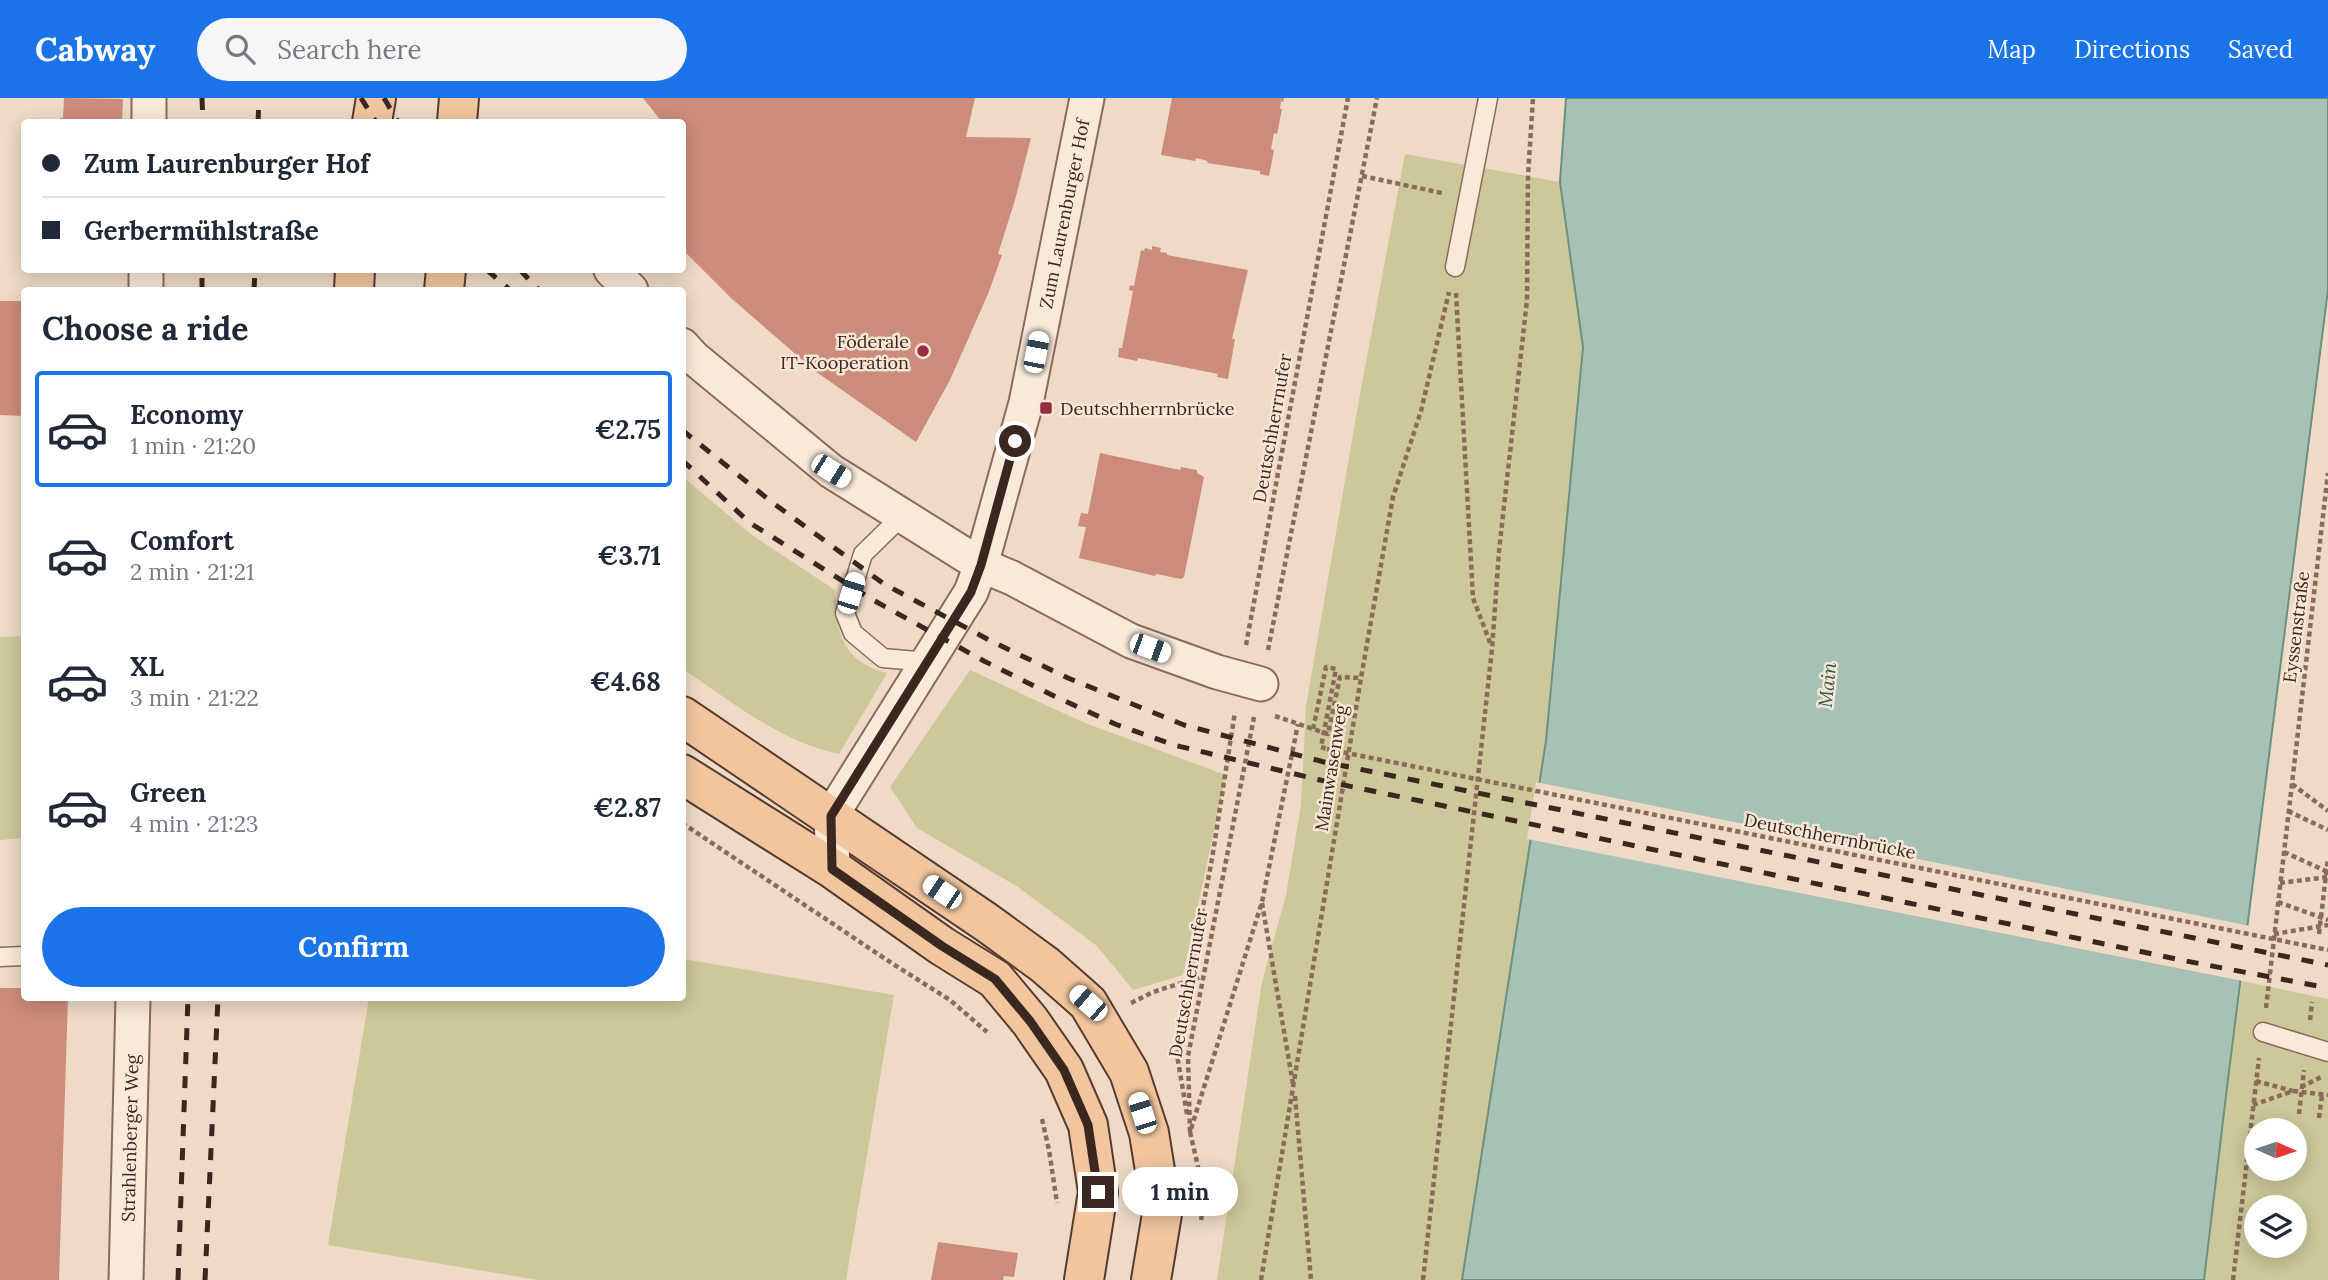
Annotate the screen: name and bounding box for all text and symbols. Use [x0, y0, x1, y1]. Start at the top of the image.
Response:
search box [197, 18, 687, 81]
text: Cabway [35, 28, 155, 70]
icon: search [221, 30, 259, 68]
text: Search here [277, 33, 422, 66]
text: Map [1987, 34, 2036, 65]
text: Directions [2074, 34, 2190, 65]
text: Saved [2228, 34, 2293, 65]
street label: Zum Laurenburger Hof [1034, 115, 1094, 311]
text: Zum Laurenburger Hof [84, 147, 370, 180]
text: Gerbermühlstraße [84, 214, 319, 247]
text: Choose a ride [42, 308, 249, 349]
car [1022, 329, 1051, 375]
place label: Föderale IT-Kooperation [780, 330, 909, 374]
marker: Föderale IT-Kooperation [915, 343, 931, 359]
street label: Deutschherrnufer [1248, 351, 1296, 504]
place label: Deutschherrnbrücke [1060, 397, 1235, 420]
icon: car [46, 398, 109, 461]
text: Economy [130, 398, 243, 431]
marker: Deutschherrnbrücke [1038, 400, 1054, 416]
text: €2.75 [595, 413, 661, 446]
route start [999, 425, 1031, 457]
text: 1 min · 21:20 [130, 431, 256, 460]
car [808, 451, 855, 491]
icon: car [46, 524, 109, 587]
text: Comfort [130, 524, 234, 557]
text: €3.71 [597, 539, 661, 572]
text: 2 min · 21:21 [130, 557, 254, 586]
car [835, 570, 868, 616]
street label: Eyssenstraße [2278, 570, 2314, 684]
car [1127, 631, 1174, 665]
icon: car [46, 650, 109, 713]
text: XL [130, 650, 164, 683]
water label: Main [1813, 661, 1841, 709]
text: €4.68 [590, 665, 661, 698]
text: 3 min · 21:22 [130, 683, 259, 712]
street label: Mainwasenweg [1310, 702, 1353, 833]
icon: car [46, 776, 109, 839]
text: Green [130, 776, 206, 809]
text: €2.87 [593, 791, 661, 824]
street label: Deutschherrnbrücke [1742, 808, 1918, 864]
text: 4 min · 21:23 [130, 809, 259, 838]
car [919, 872, 966, 912]
street label: Deutschherrnufer [1164, 906, 1212, 1059]
button: Confirm [42, 907, 665, 987]
car [1066, 981, 1111, 1025]
street label: Strahlenberger Weg [116, 1053, 143, 1222]
car [1126, 1090, 1159, 1136]
north arrow [2244, 1118, 2306, 1181]
map controls [2244, 1118, 2307, 1258]
callout: 1 min [1122, 1168, 1238, 1216]
route end [1082, 1176, 1114, 1208]
text: 1 min [1151, 1177, 1209, 1206]
button: layers [2244, 1195, 2307, 1258]

